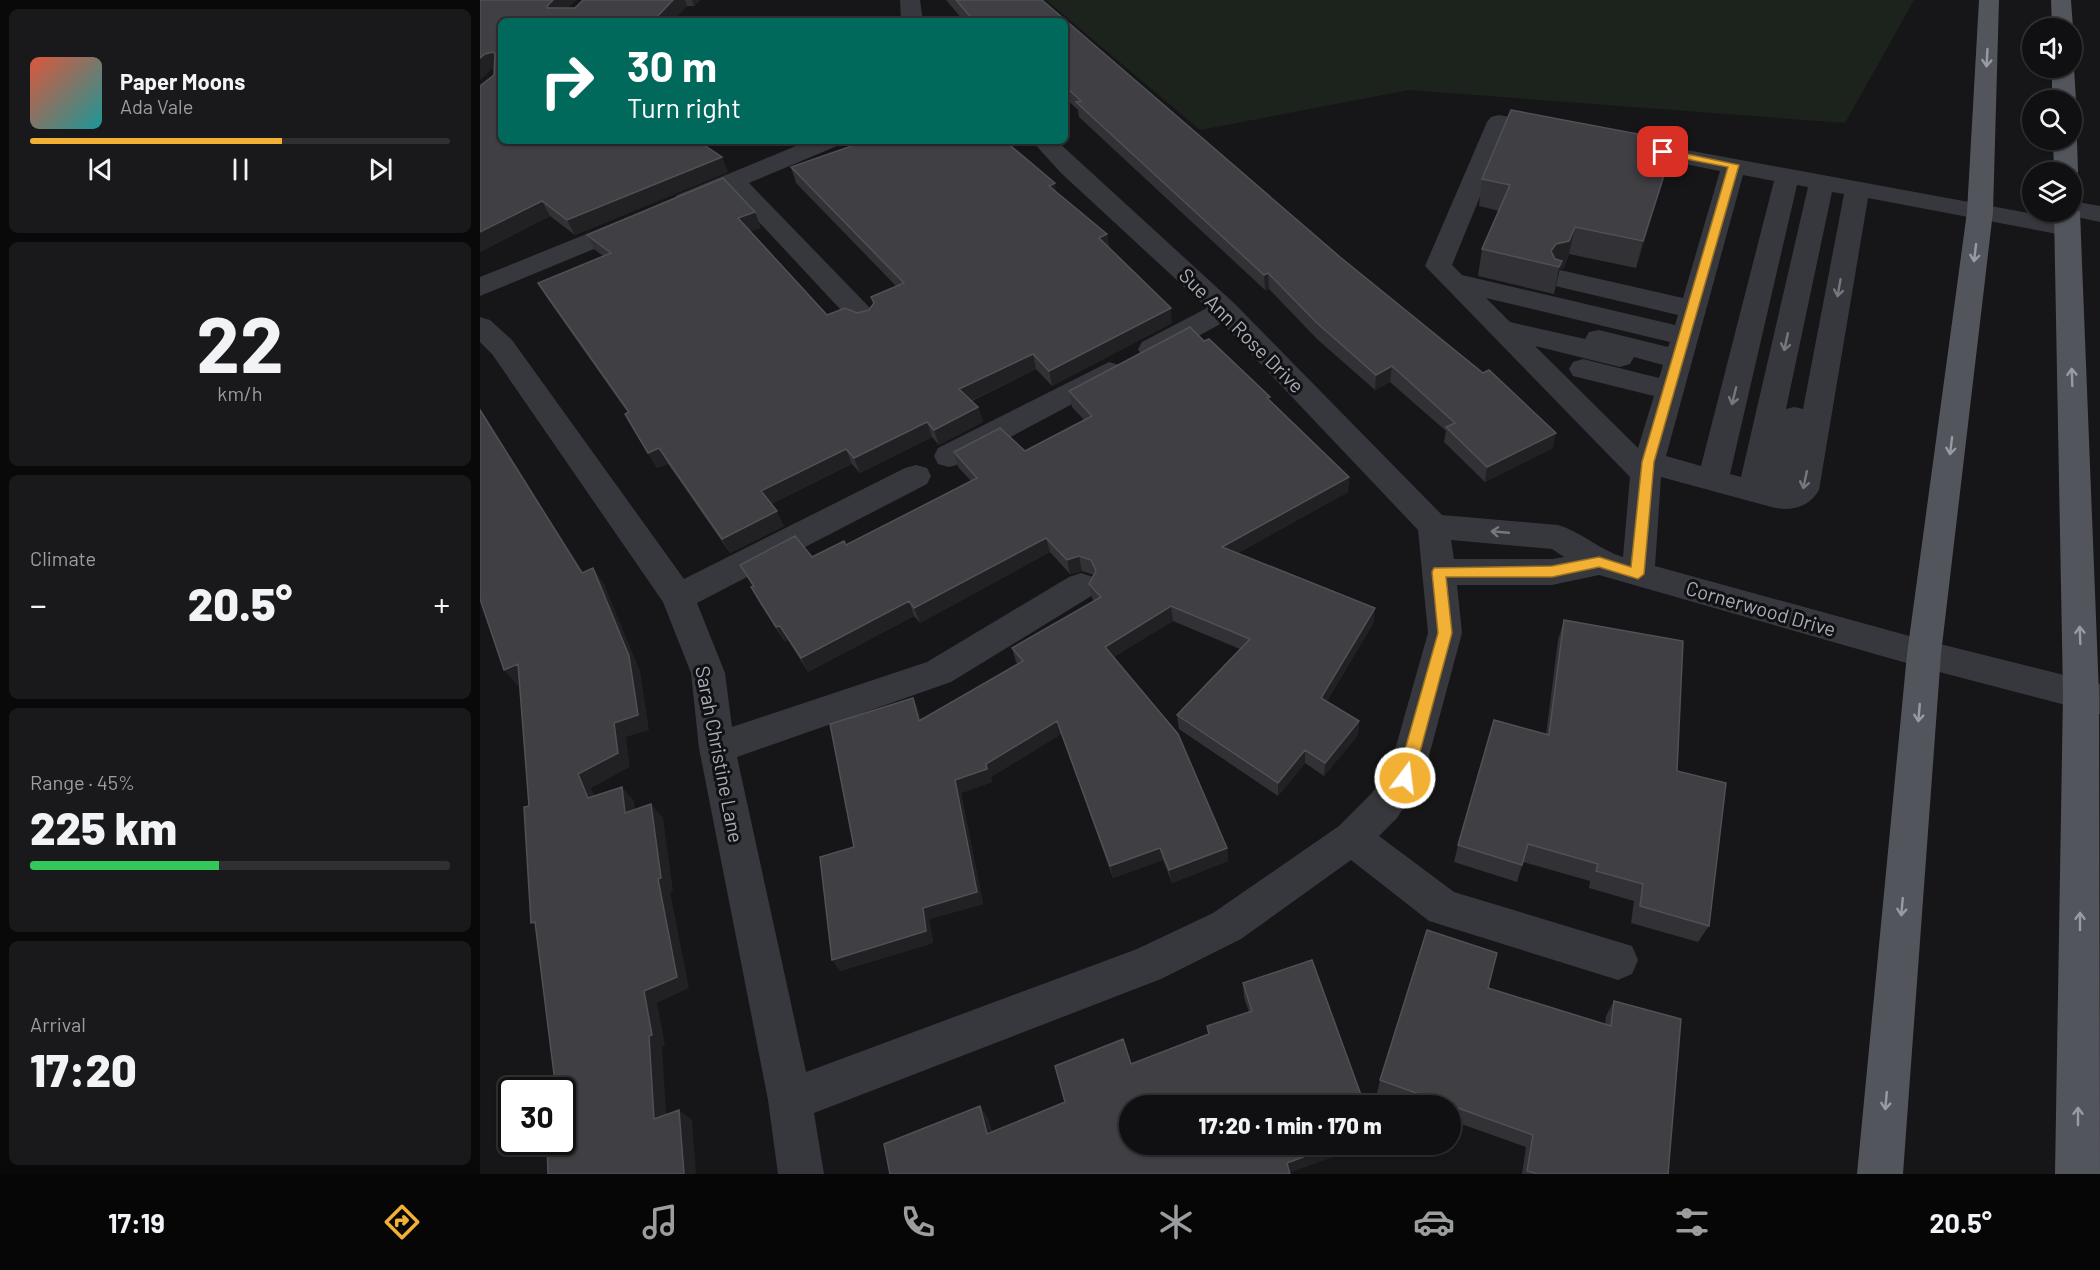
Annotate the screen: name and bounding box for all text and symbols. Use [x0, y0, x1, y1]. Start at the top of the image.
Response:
map controls [2022, 18, 2082, 222]
button: sound [2022, 18, 2082, 78]
text: 30 m [627, 40, 717, 90]
icon: right [528, 42, 606, 120]
one-way arrow [1981, 48, 1992, 68]
text: Paper Moons [120, 68, 245, 94]
button: search [2022, 90, 2082, 150]
text: Turn right [627, 91, 741, 123]
text: Ada Vale [120, 94, 193, 118]
pin [1637, 126, 1688, 177]
icon: arrive [1646, 135, 1679, 168]
icon: previous [84, 153, 117, 186]
icon: pause [224, 153, 257, 186]
icon: next [364, 153, 397, 186]
button: layers [2022, 162, 2082, 222]
one-way arrow [1969, 243, 1980, 262]
street label: Sue Ann Rose Drive [1175, 263, 1309, 397]
one-way arrow [1833, 277, 1844, 297]
text: 22 [196, 295, 284, 389]
one-way arrow [1780, 332, 1792, 351]
one-way arrow [2067, 367, 2078, 387]
text: km/h [217, 381, 263, 405]
one-way arrow [1727, 386, 1739, 405]
one-way arrow [1945, 436, 1956, 456]
one-way arrow [1799, 469, 1810, 489]
one-way arrow [1491, 526, 1511, 537]
text: Climate [30, 546, 96, 570]
street label: Cornerwood Drive [1683, 575, 1839, 641]
text: 20.5° [188, 576, 292, 630]
text: − [30, 584, 47, 624]
text: + [434, 584, 450, 624]
one-way arrow [2075, 626, 2086, 646]
street label: Sarah Christine Lane [691, 664, 749, 844]
one-way arrow [1913, 702, 1924, 722]
position arrow [1373, 746, 1437, 810]
text: Range · 45% [30, 770, 135, 794]
text: 225 km [30, 800, 177, 854]
one-way arrow [1897, 896, 1908, 916]
one-way arrow [2074, 911, 2086, 931]
text: Arrival [30, 1012, 86, 1036]
text: 17:20 [30, 1042, 137, 1096]
speed limit sign: 30 [498, 1077, 576, 1155]
one-way arrow [1880, 1091, 1891, 1111]
one-way arrow [2072, 1106, 2084, 1126]
text: 17:20 · 1 min · 170 m [1198, 1112, 1382, 1138]
icon: directions [381, 1201, 423, 1243]
icon: music [639, 1201, 681, 1243]
icon: phone [897, 1201, 939, 1243]
icon: climate [1155, 1201, 1197, 1243]
icon: car [1413, 1201, 1455, 1243]
icon: filters [1671, 1201, 1713, 1243]
text: 17:19 [108, 1206, 165, 1238]
text: 20.5° [1929, 1206, 1992, 1238]

